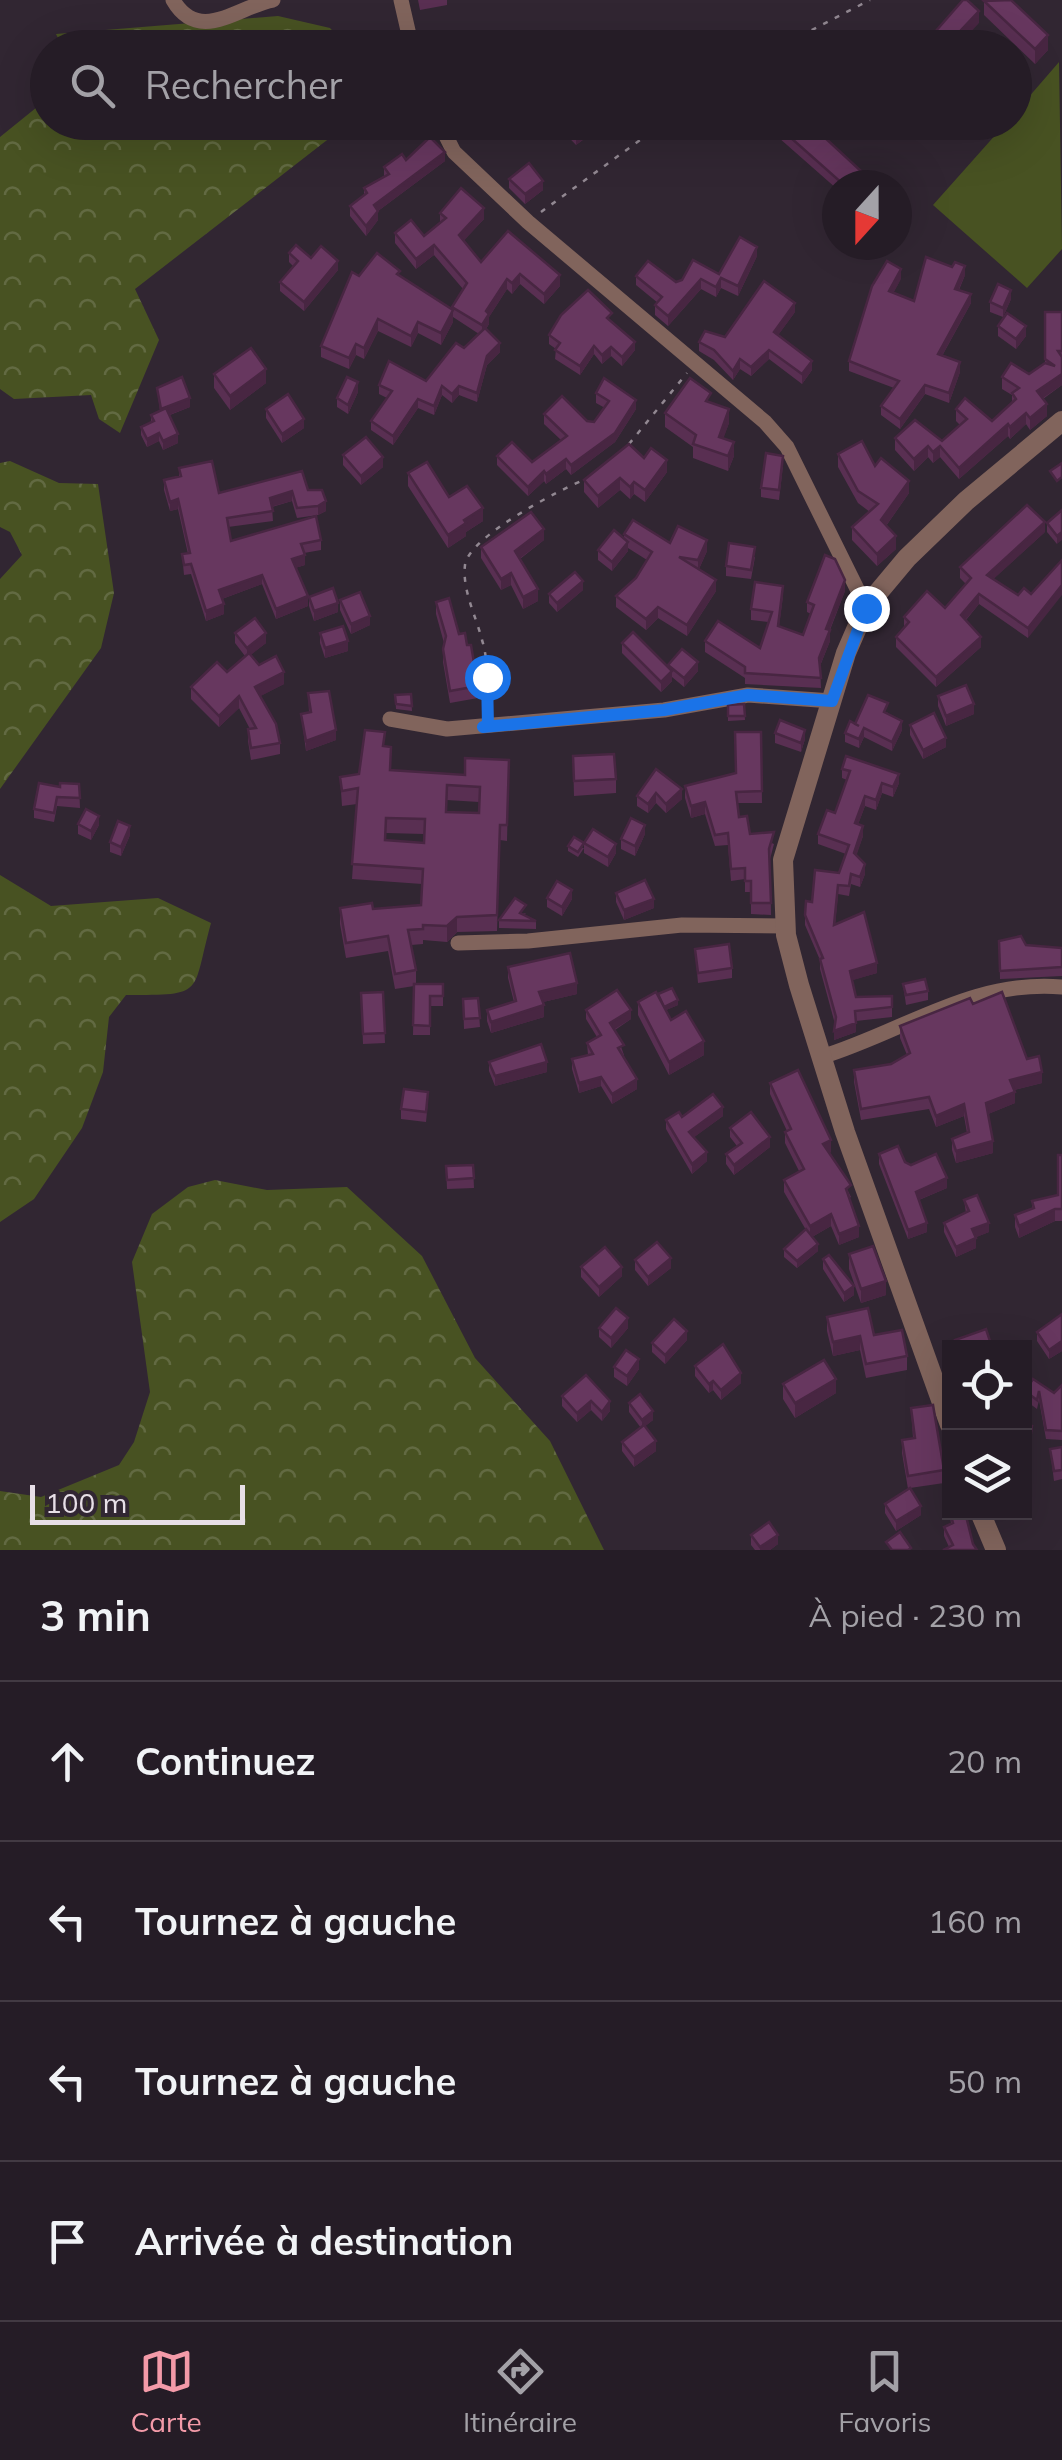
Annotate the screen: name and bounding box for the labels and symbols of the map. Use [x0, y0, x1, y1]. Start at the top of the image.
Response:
north arrow [822, 170, 912, 260]
route end [844, 586, 890, 632]
route start [465, 655, 511, 701]
scale bar [30, 1480, 245, 1524]

